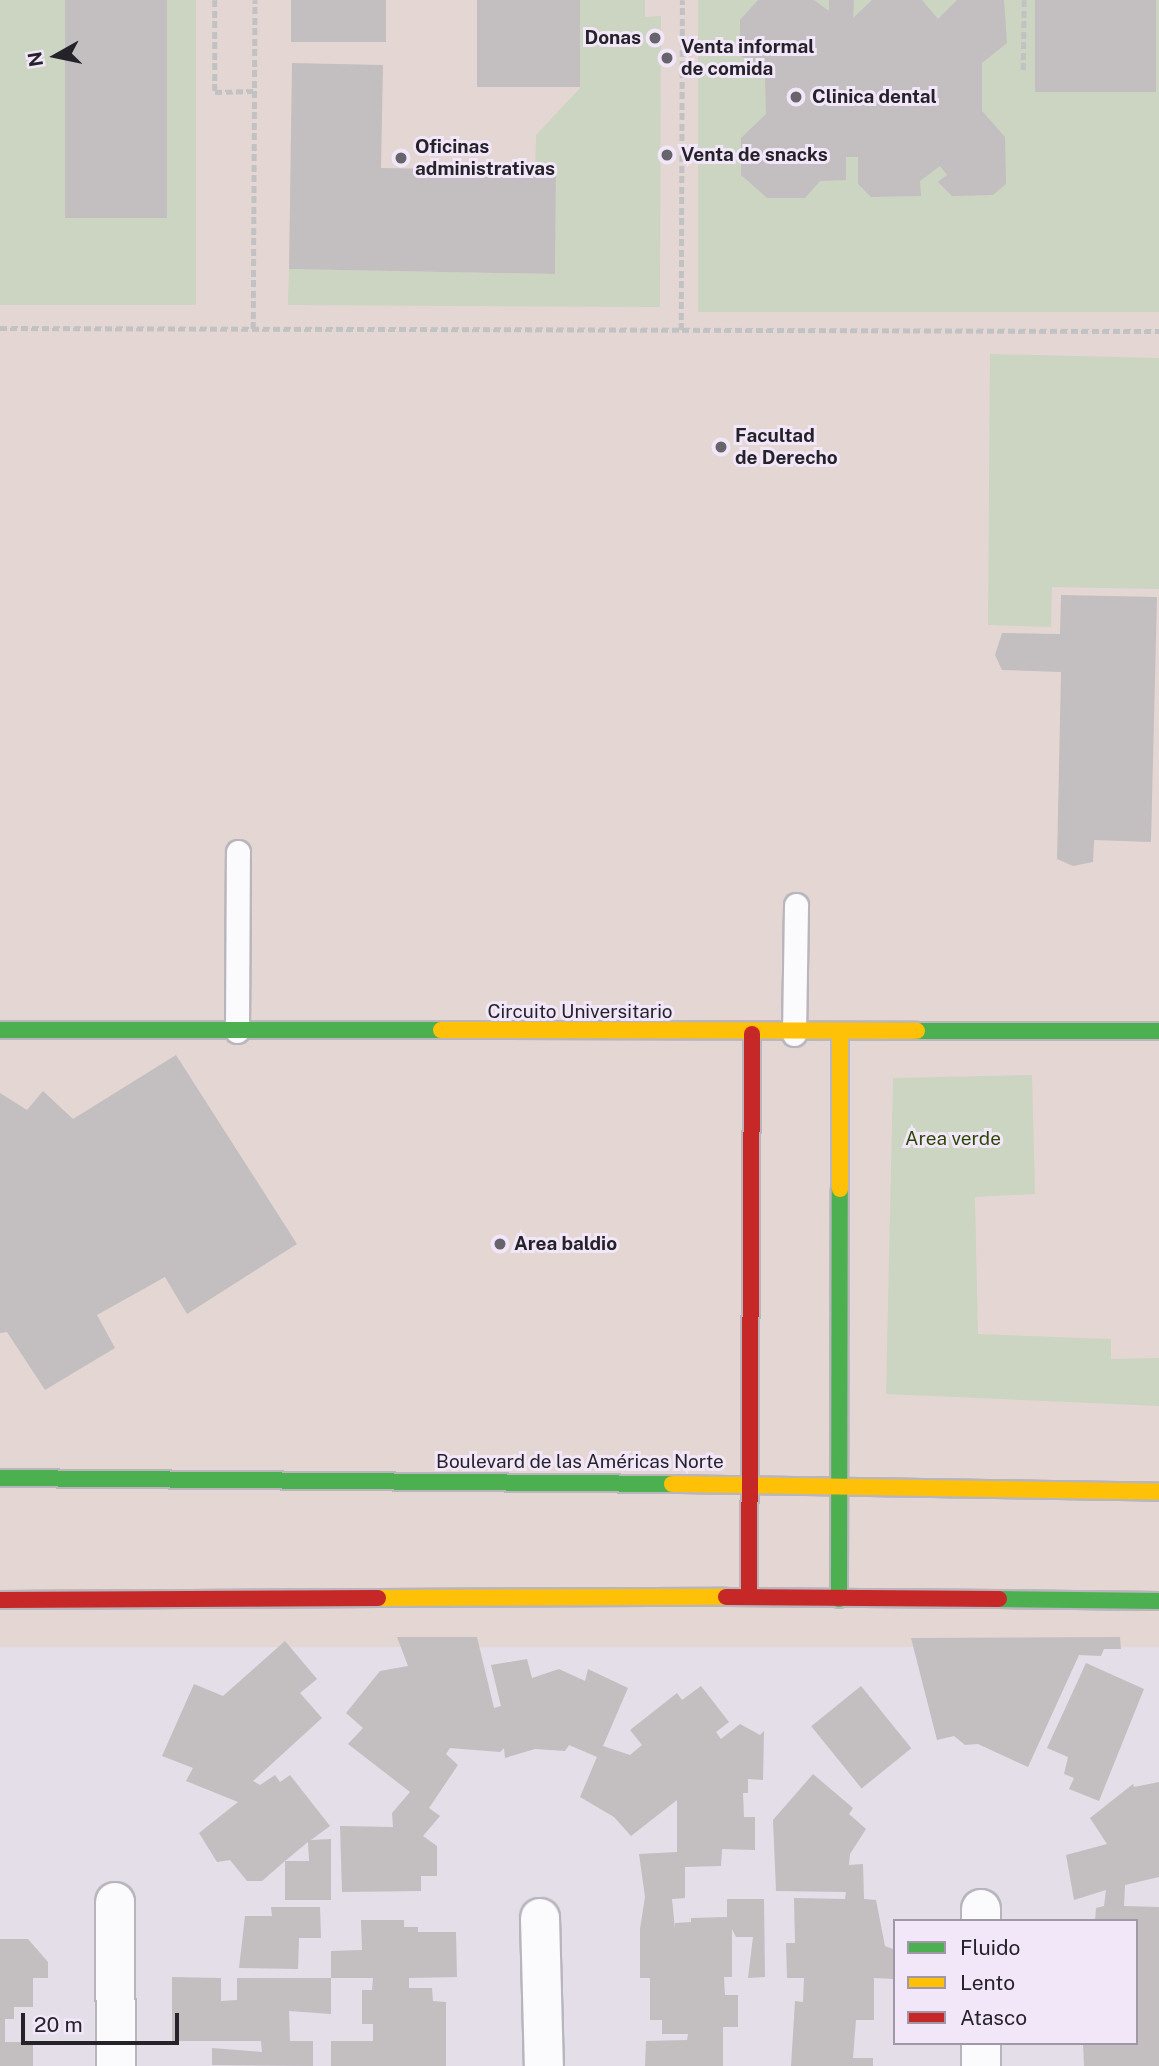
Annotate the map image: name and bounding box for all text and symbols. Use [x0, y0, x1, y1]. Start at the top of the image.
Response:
north arrow [21, 21, 91, 91]
place label: Donas [585, 27, 641, 49]
marker: Donas [647, 30, 663, 46]
place label: Venta informal de comida [681, 36, 815, 80]
text: N [23, 50, 47, 68]
marker: Venta informal de comida [659, 50, 675, 66]
place label: Clinica dental [812, 86, 937, 108]
marker: Clinica dental [786, 87, 806, 107]
place label: Oficinas administrativas [415, 136, 555, 180]
place label: Venta de snacks [681, 144, 828, 166]
marker: Venta de snacks [659, 147, 675, 163]
marker: Oficinas administrativas [393, 150, 409, 166]
place label: Facultad de Derecho [735, 425, 838, 469]
marker: Facultad de Derecho [713, 439, 729, 455]
street label: Circuito Universitario [487, 1001, 673, 1023]
park label: Area verde [905, 1128, 1001, 1150]
place label: Area baldio [514, 1233, 617, 1255]
marker: Area baldio [492, 1236, 508, 1252]
street label: Boulevard de las Américas Norte [436, 1451, 724, 1473]
legend [893, 1919, 1138, 2045]
text: Fluido [960, 1935, 1020, 1960]
text: Lento [960, 1970, 1015, 1995]
scale bar [24, 2000, 182, 2044]
text: Atasco [960, 2005, 1027, 2030]
text: 20 m [34, 2012, 83, 2037]

